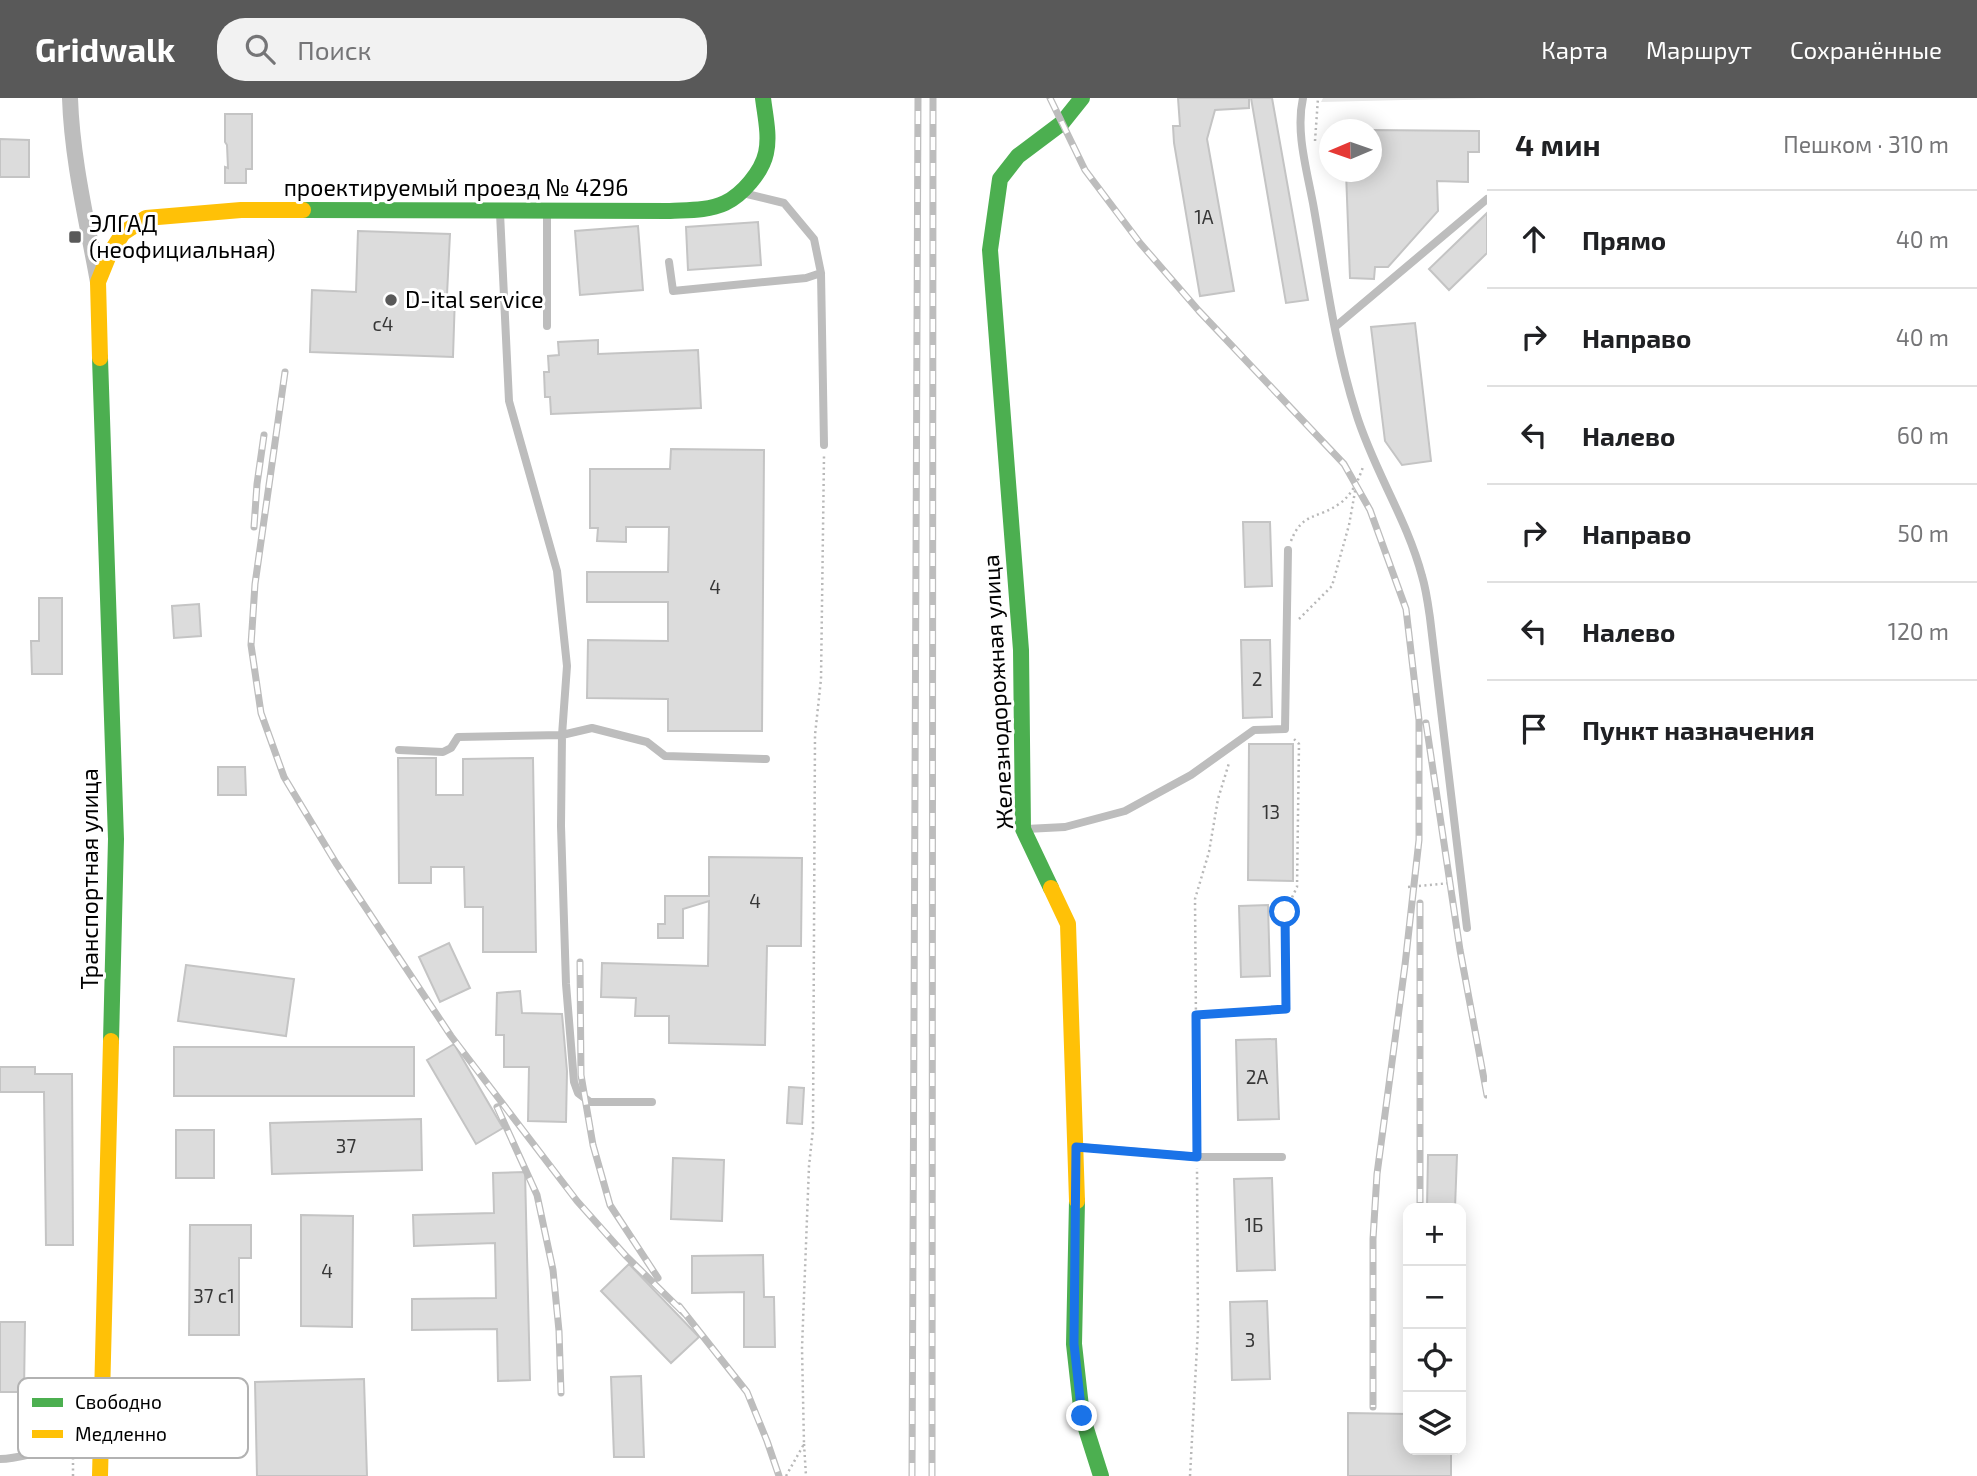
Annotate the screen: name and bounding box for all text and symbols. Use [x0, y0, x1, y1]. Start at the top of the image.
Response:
search box [217, 18, 707, 81]
text: Gridwalk [35, 29, 175, 69]
icon: search [241, 30, 279, 68]
text: Поиск [297, 34, 371, 65]
text: Карта [1541, 35, 1608, 64]
text: Маршрут [1646, 35, 1752, 64]
text: Сохранённые [1790, 35, 1942, 64]
north arrow [1319, 119, 1382, 182]
text: 4 мин [1515, 126, 1601, 162]
text: Пешком · 310 m [1783, 130, 1949, 158]
street label: проектируемый проезд № 4296 [284, 173, 628, 202]
house number: 1А [1194, 205, 1214, 228]
place label: ЭЛГАД (неофициальная) [89, 209, 276, 263]
icon: ahead [1515, 220, 1553, 258]
text: Прямо [1582, 224, 1666, 255]
text: 40 m [1896, 225, 1949, 253]
marker: ЭЛГАД (неофициальная) [67, 229, 83, 245]
place label: D-ital service [405, 285, 544, 313]
marker: D-ital service [383, 292, 399, 308]
house number: с4 [372, 312, 394, 335]
icon: right [1515, 318, 1553, 356]
text: Направо [1582, 322, 1691, 353]
text: 40 m [1896, 323, 1949, 351]
icon: left [1515, 416, 1553, 454]
text: Налево [1582, 420, 1675, 451]
text: 60 m [1897, 421, 1949, 449]
icon: right [1515, 514, 1553, 552]
text: Направо [1582, 518, 1691, 549]
text: 50 m [1898, 519, 1949, 547]
street label: Железнодорожная улица [976, 554, 1019, 830]
house number: 4 [709, 575, 721, 598]
icon: left [1515, 612, 1553, 650]
text: Налево [1582, 616, 1675, 647]
text: 120 m [1888, 617, 1949, 645]
house number: 2 [1252, 667, 1262, 690]
icon: arrive [1515, 710, 1553, 748]
text: Пункт назначения [1582, 714, 1815, 745]
street label: Транспортная улица [75, 768, 104, 990]
house number: 13 [1262, 800, 1280, 823]
house number: 4 [749, 889, 761, 912]
route start [1269, 896, 1300, 927]
house number: 2А [1246, 1065, 1268, 1088]
house number: 37 [336, 1134, 356, 1157]
map controls [1403, 1203, 1466, 1455]
button: + [1403, 1203, 1466, 1266]
house number: 1Б [1245, 1213, 1263, 1236]
house number: 4 [321, 1259, 333, 1282]
button: − [1403, 1266, 1466, 1329]
house number: 37 с1 [193, 1284, 235, 1307]
house number: 3 [1245, 1328, 1255, 1351]
button: locate [1403, 1329, 1466, 1392]
legend [18, 1378, 248, 1458]
text: Свободно [75, 1390, 162, 1413]
button: layers [1403, 1392, 1466, 1455]
route end [1066, 1400, 1097, 1431]
text: Медленно [75, 1422, 167, 1445]

